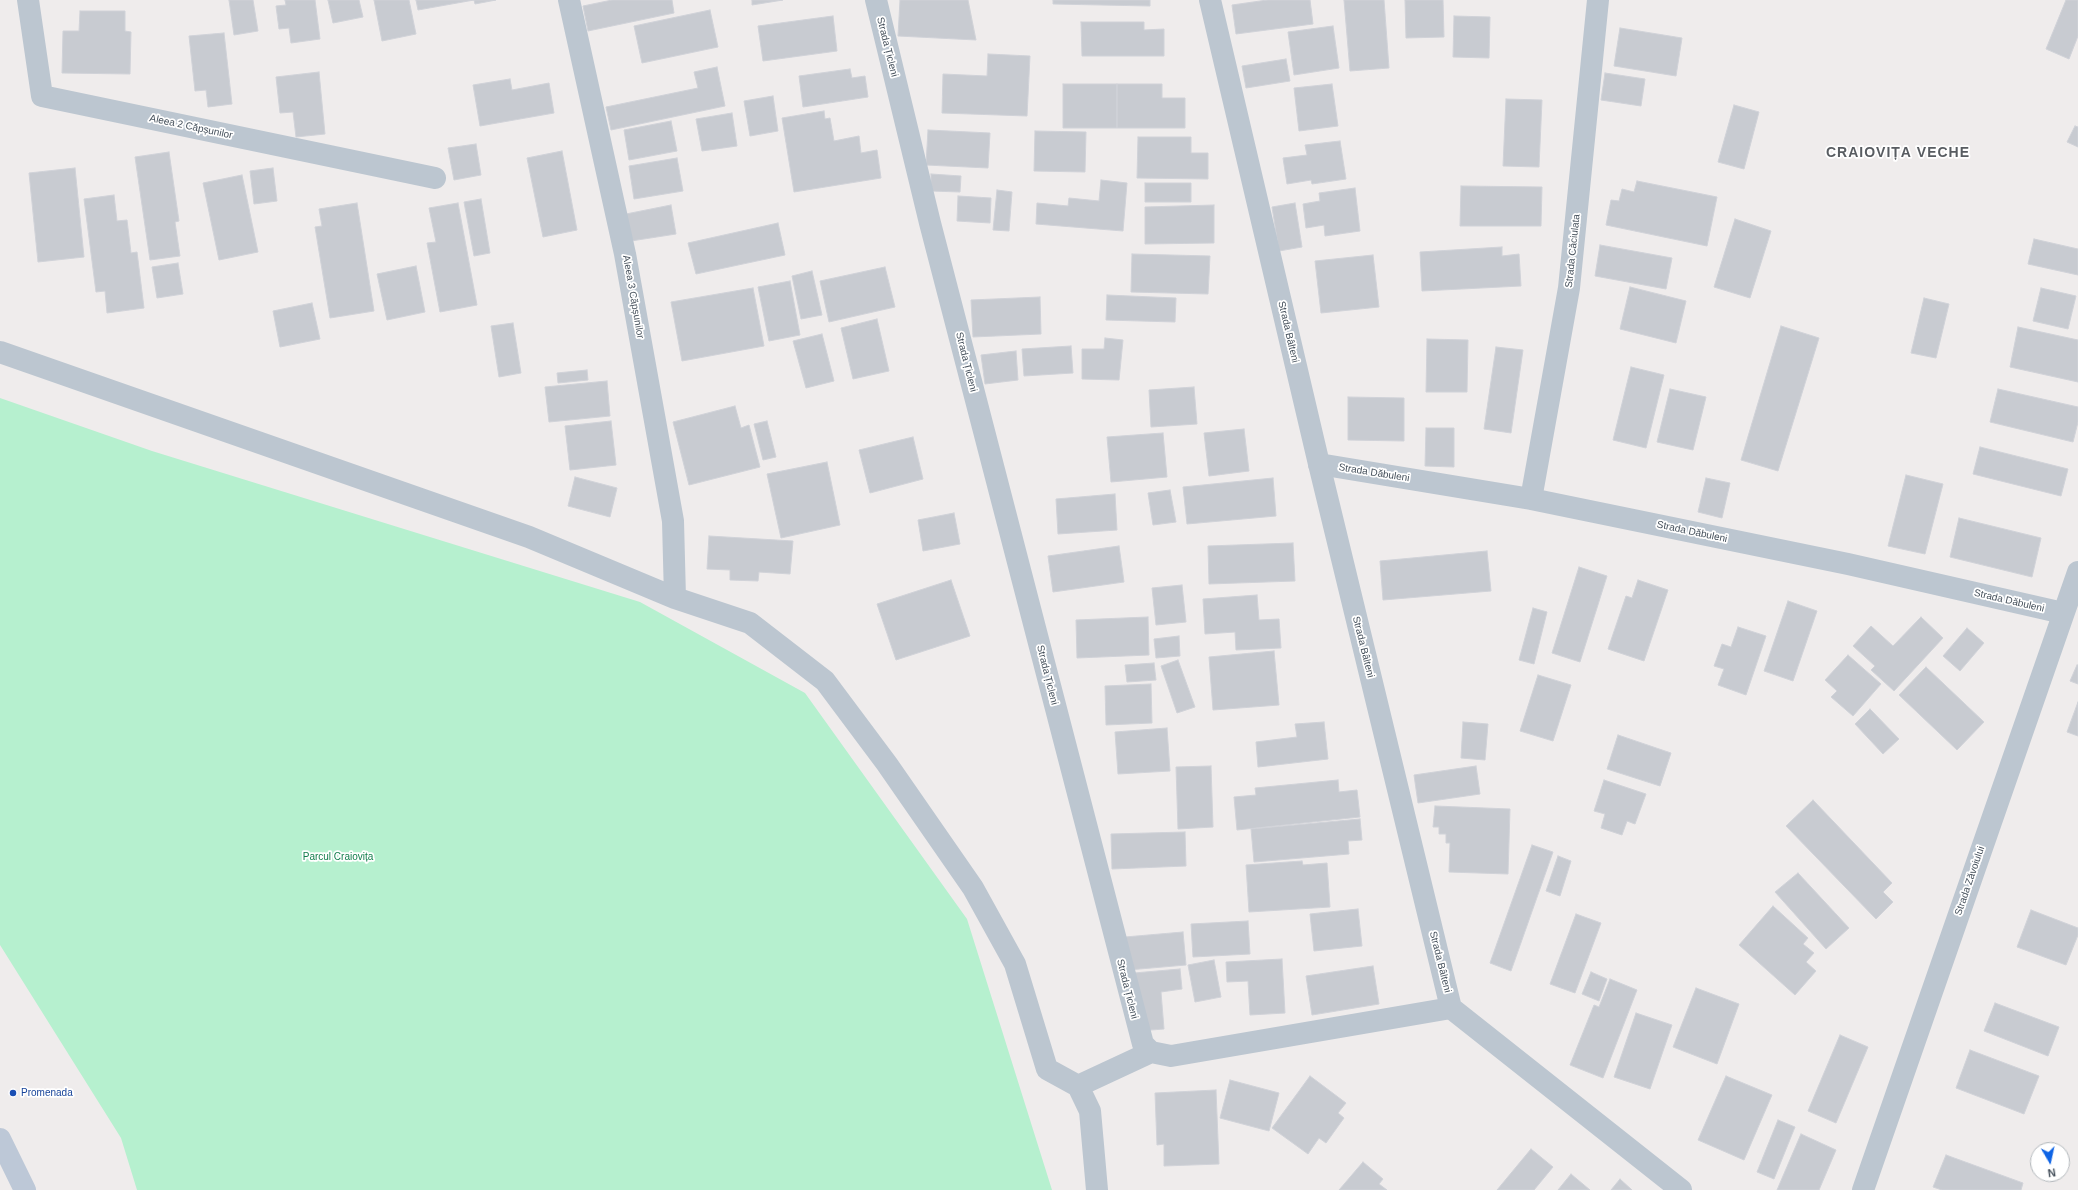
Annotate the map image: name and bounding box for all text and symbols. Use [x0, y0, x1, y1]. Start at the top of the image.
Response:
street label: Strada Țicleni [874, 16, 900, 78]
street label: Aleea 2 Căpșunilor [148, 112, 234, 142]
district label: CRAIOVIȚA VECHE [1826, 145, 1970, 161]
street label: Strada Căciulata [1563, 214, 1583, 288]
street label: Aleea 3 Căpșunilor [620, 254, 646, 340]
street label: Strada Bâlteni [1275, 300, 1301, 364]
street label: Strada Țicleni [953, 331, 979, 393]
street label: Strada Dăbuleni [1338, 461, 1410, 485]
street label: Strada Dăbuleni [1656, 519, 1728, 545]
street label: Strada Dăbuleni [1973, 587, 2045, 615]
street label: Strada Bâlteni [1350, 615, 1376, 679]
street label: Strada Țicleni [1034, 644, 1060, 706]
street label: Strada Zăvoiului [1953, 845, 1987, 917]
park label: Parcul Craiovița [303, 851, 373, 863]
street label: Strada Bâlteni [1427, 930, 1453, 994]
street label: Strada Țicleni [1114, 958, 1140, 1020]
place label: Promenada [21, 1087, 73, 1099]
marker: Promenada [8, 1088, 18, 1098]
north arrow [2030, 1142, 2070, 1182]
text: N [2047, 1166, 2057, 1179]

